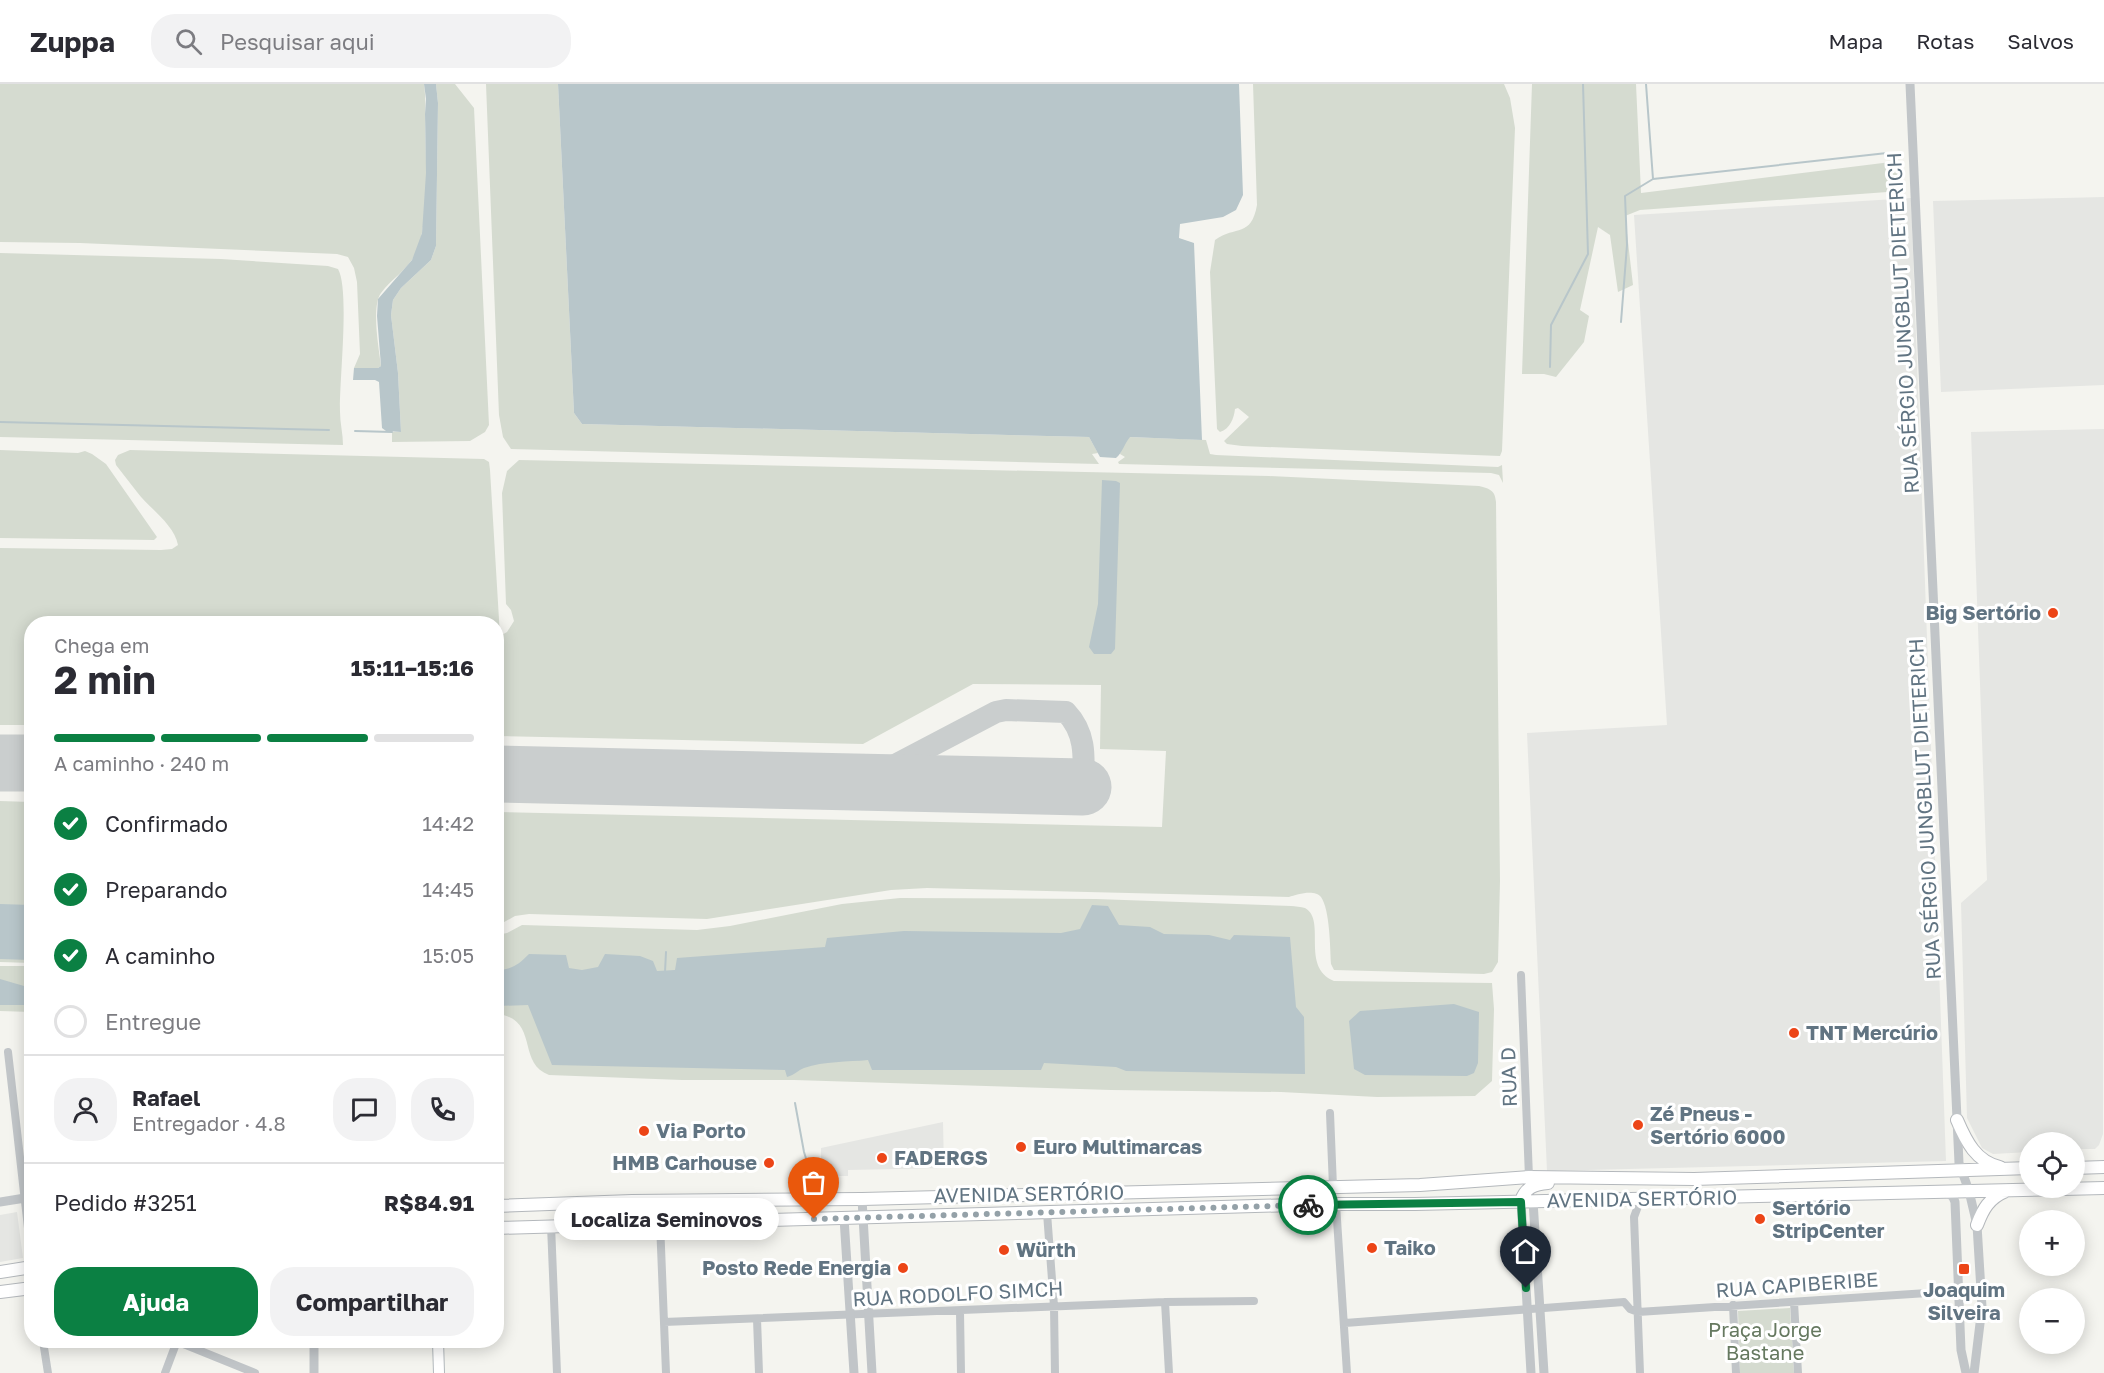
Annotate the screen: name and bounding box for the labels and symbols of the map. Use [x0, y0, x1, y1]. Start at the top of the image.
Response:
street label: RUA SÉRGIO JUNGBLUT DIETERICH [1881, 152, 1923, 494]
place label: Big Sertório [1925, 600, 2041, 624]
marker: Big Sertório [2046, 606, 2060, 620]
street label: RUA SÉRGIO JUNGBLUT DIETERICH [1903, 638, 1945, 980]
place label: TNT Mercúrio [1806, 1020, 1938, 1044]
marker: TNT Mercúrio [1787, 1026, 1801, 1040]
street label: RUA D [1495, 1047, 1521, 1107]
place label: Zé Pneus - Sertório 6000 [1650, 1101, 1785, 1148]
place label: Via Porto [656, 1118, 746, 1142]
marker: Zé Pneus - Sertório 6000 [1631, 1118, 1645, 1132]
marker: Via Porto [637, 1124, 651, 1138]
place label: Euro Multimarcas [1033, 1134, 1202, 1158]
marker: Euro Multimarcas [1014, 1140, 1028, 1154]
place label: FADERGS [894, 1145, 988, 1169]
place label: HMB Carhouse [612, 1150, 757, 1174]
marker: FADERGS [875, 1151, 889, 1165]
marker: HMB Carhouse [762, 1156, 776, 1170]
pin [788, 1157, 839, 1219]
courier [1278, 1175, 1338, 1235]
street label: AVENIDA SERTÓRIO [934, 1179, 1124, 1207]
street label: AVENIDA SERTÓRIO [1547, 1184, 1737, 1212]
place label: Sertório StripCenter [1772, 1195, 1885, 1242]
callout: Localiza Seminovos [553, 1198, 778, 1240]
marker: Sertório StripCenter [1753, 1212, 1767, 1226]
pin [1500, 1226, 1551, 1288]
place label: Taiko [1384, 1235, 1436, 1259]
place label: Würth [1016, 1237, 1076, 1261]
marker: Taiko [1365, 1241, 1379, 1255]
marker: Würth [997, 1243, 1011, 1257]
place label: Posto Rede Energia [702, 1255, 891, 1279]
marker: Posto Rede Energia [896, 1261, 910, 1275]
marker: Joaquim Silveira [1957, 1262, 1971, 1276]
street label: RUA CAPIBERIBE [1715, 1266, 1879, 1302]
street label: RUA RODOLFO SIMCH [852, 1275, 1064, 1311]
place label: Joaquim Silveira [1923, 1277, 2005, 1324]
park label: Praça Jorge Bastane [1708, 1317, 1822, 1364]

